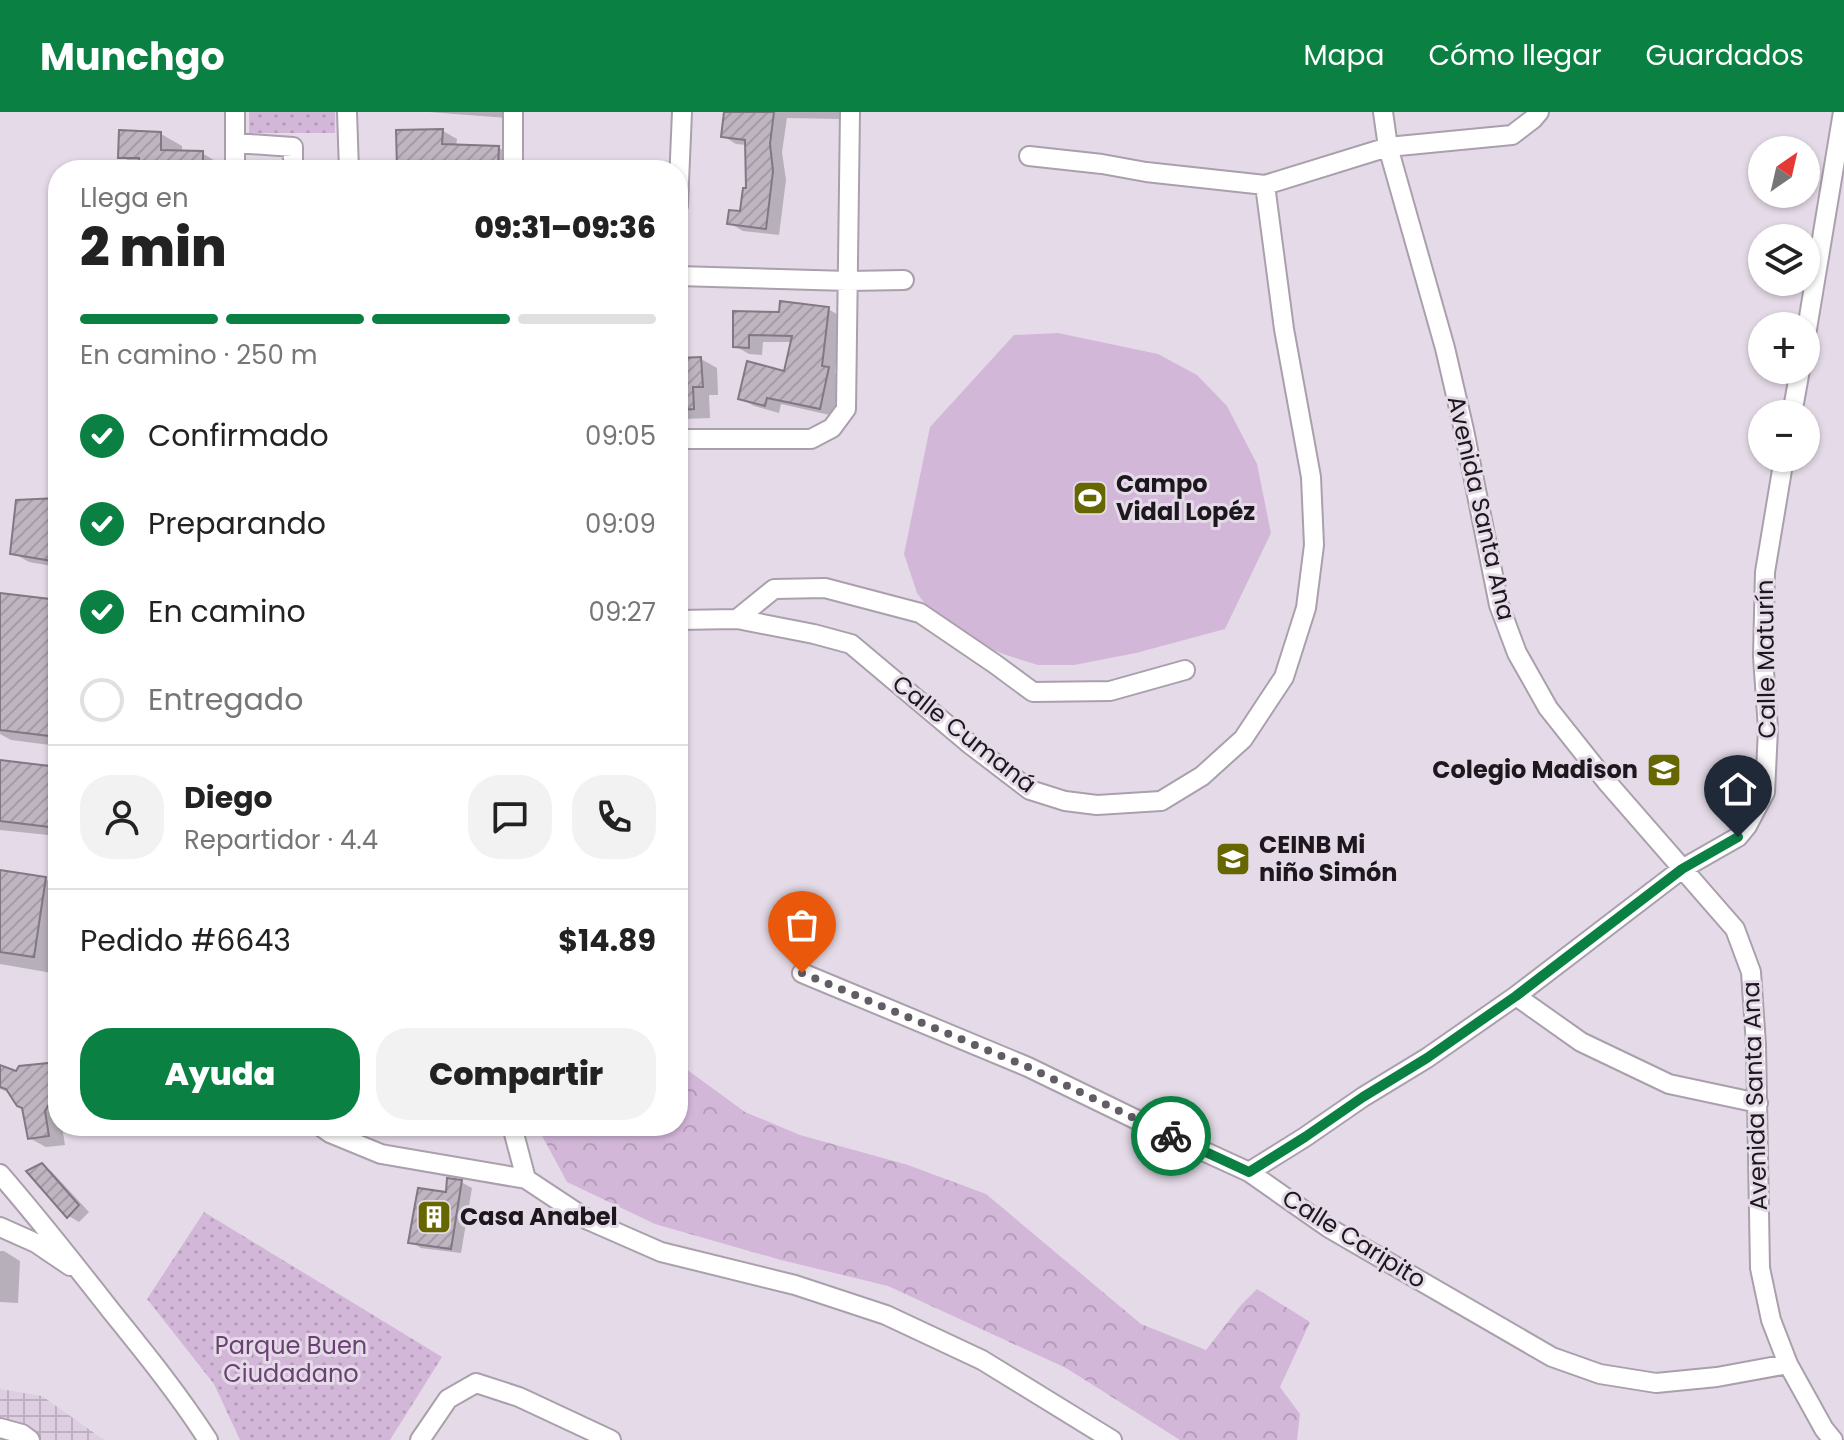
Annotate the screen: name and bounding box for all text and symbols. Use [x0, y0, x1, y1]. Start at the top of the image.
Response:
text: Munchgo [40, 30, 225, 83]
text: Mapa [1303, 36, 1384, 75]
text: Cómo llegar [1428, 36, 1602, 75]
text: Guardados [1646, 36, 1804, 75]
north arrow [1748, 136, 1820, 208]
map controls [1748, 136, 1820, 472]
text: Llega en [80, 180, 189, 216]
text: 09:31–09:36 [474, 206, 656, 249]
text: 2 min [80, 211, 227, 284]
button: layers [1748, 224, 1820, 296]
button: + [1748, 312, 1820, 384]
text: En camino · 250 m [80, 337, 317, 373]
street label: Avenida Santa Ana [1440, 392, 1523, 623]
button: − [1748, 400, 1820, 472]
icon: check [80, 414, 124, 458]
text: Confirmado [148, 414, 329, 457]
text: 09:05 [585, 418, 656, 454]
place label: Campo Vidal Lopéz [1116, 467, 1255, 528]
sports icon: Campo Vidal Lopéz [1071, 479, 1109, 517]
icon: check [80, 502, 124, 546]
text: Preparando [148, 502, 326, 545]
text: 09:09 [585, 506, 656, 542]
street label: Calle Maturín [1748, 579, 1783, 739]
icon: check [80, 590, 124, 634]
text: En camino [148, 590, 306, 633]
text: 09:27 [589, 594, 656, 630]
street label: Calle Cumaná [885, 667, 1043, 800]
text: Entregado [148, 678, 303, 721]
school or university icon: Colegio Madison [1645, 751, 1683, 789]
place label: Colegio Madison [1432, 753, 1638, 786]
pin [1704, 755, 1772, 837]
icon: home [1716, 767, 1760, 811]
button: person [80, 775, 164, 859]
button: chat [468, 775, 552, 859]
button: phone [572, 775, 656, 859]
text: Diego [184, 776, 273, 819]
text: Repartidor · 4.4 [184, 822, 378, 858]
place label: CEINB Mi niño Simón [1259, 828, 1398, 889]
school or university icon: CEINB Mi niño Simón [1214, 840, 1252, 878]
pin [768, 891, 836, 973]
icon: bag [780, 903, 824, 947]
text: Pedido #6643 [80, 919, 291, 962]
text: $14.89 [558, 919, 656, 962]
street label: Avenida Santa Ana [1734, 981, 1775, 1211]
button: Ayuda [80, 1028, 360, 1120]
button: Compartir [376, 1028, 656, 1120]
courier [1131, 1096, 1211, 1176]
icon: bike [1149, 1114, 1193, 1158]
street label: Calle Caripito [1276, 1181, 1432, 1296]
building icon: Casa Anabel [415, 1198, 453, 1236]
place label: Casa Anabel [460, 1200, 618, 1233]
park label: Parque Buen Ciudadano [215, 1329, 367, 1390]

